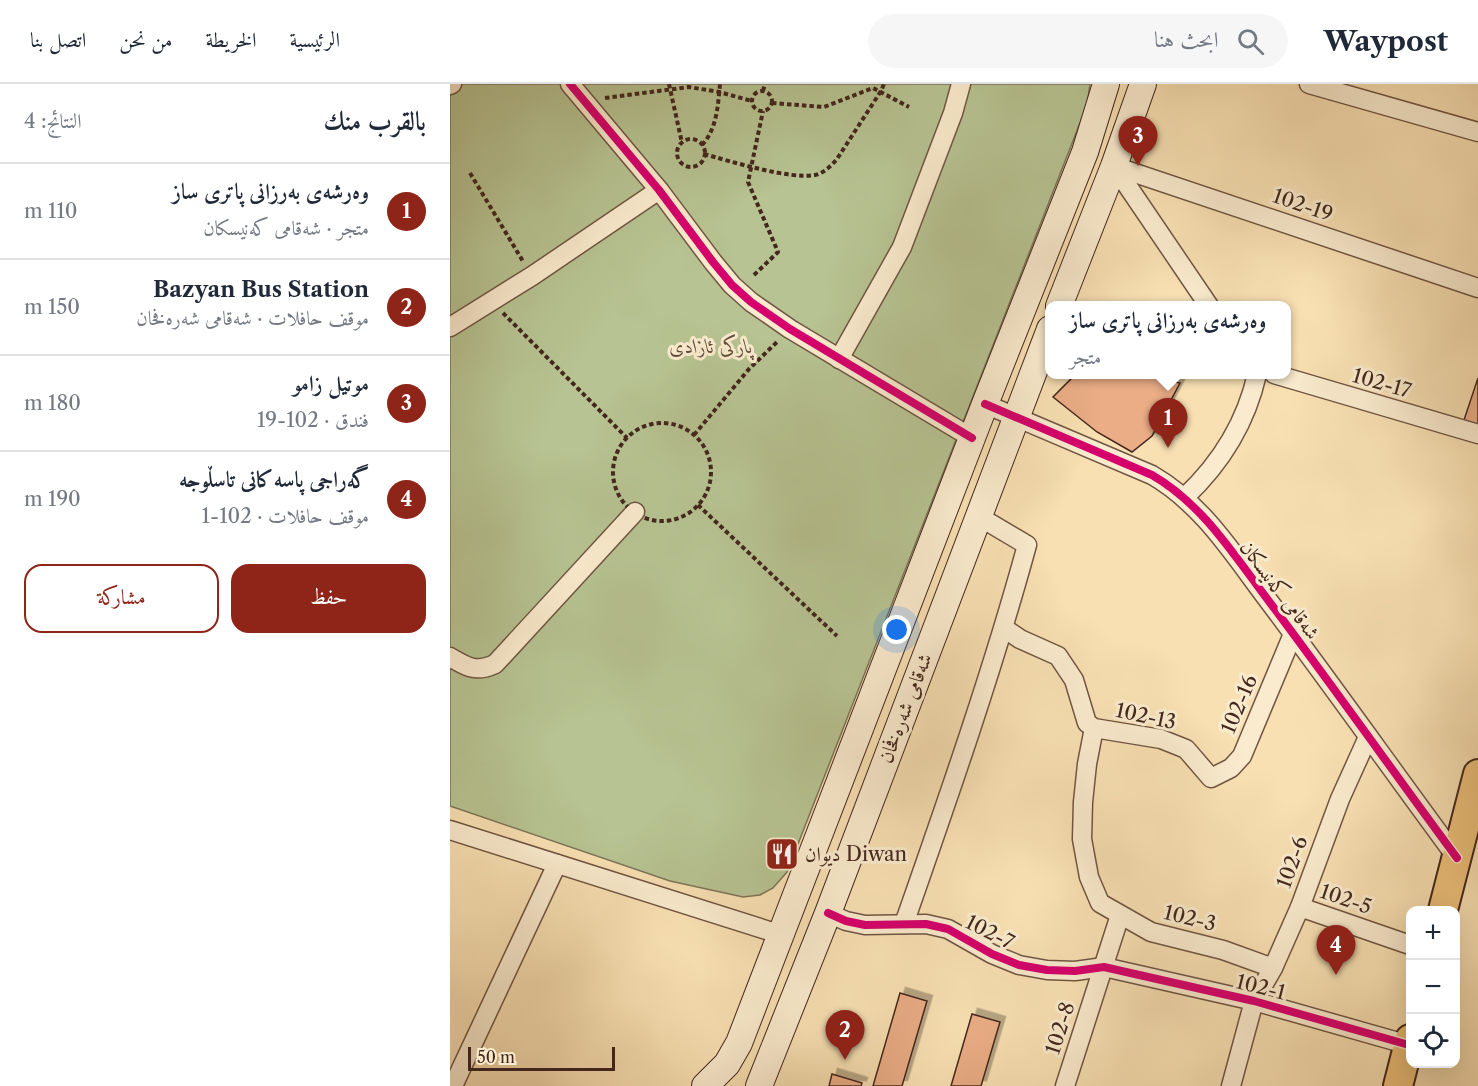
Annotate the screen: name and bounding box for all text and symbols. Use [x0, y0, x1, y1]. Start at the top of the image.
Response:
search box [868, 14, 1288, 68]
text: Waypost [1324, 24, 1448, 58]
icon: search [1234, 25, 1267, 58]
text: ابحث هنا [1154, 26, 1219, 53]
text: اتصل بنا [30, 27, 86, 52]
text: من نحن [119, 27, 172, 52]
text: الخريطة [205, 27, 257, 52]
text: الرئيسية [290, 27, 340, 52]
text: بالقرب منك [323, 105, 426, 137]
text: النتائج: 4 [24, 109, 82, 133]
pin: 3 [1118, 116, 1158, 166]
text: وەرشەی بەرزانی پاتری ساز [172, 178, 369, 205]
street label: 102-19 [1270, 184, 1336, 226]
text: 110 m [24, 199, 77, 223]
text: 1 [402, 199, 411, 223]
text: متجر · شەقامی کەنیسکان [203, 216, 369, 240]
text: Bazyan Bus Station [153, 276, 369, 303]
text: 150 m [24, 295, 80, 319]
text: 2 [401, 295, 412, 319]
popup [1045, 301, 1291, 379]
text: موقف حافلات · شەقامی شەرەفخان [136, 306, 369, 330]
text: وەرشەی بەرزانی پاتری ساز [1070, 307, 1266, 334]
park label: پارکی ئازادی [669, 334, 755, 361]
text: متجر [1070, 345, 1101, 369]
street label: 102-17 [1350, 363, 1414, 403]
text: موتيل زامو [293, 370, 369, 397]
text: 180 m [24, 391, 81, 415]
text: 3 [401, 391, 412, 415]
pin: 1 [1148, 398, 1188, 448]
text: فندق · 102-19 [257, 408, 369, 432]
text: گه‌راجی پاسه‌كانی تاسڵوجه [179, 466, 369, 493]
text: 190 m [24, 487, 81, 511]
text: 4 [401, 487, 412, 511]
text: موقف حافلات · 102-1 [202, 504, 369, 528]
street label: شەقامی کەنیسکان [1235, 536, 1325, 644]
button: مشاركة [24, 564, 219, 633]
button: حفظ [231, 564, 426, 633]
your location [882, 615, 911, 644]
street label: شەقامی شەرەفخان [873, 650, 937, 766]
street label: 102-16 [1216, 671, 1262, 737]
street label: 102-13 [1114, 698, 1178, 734]
street label: 102-6 [1272, 833, 1312, 891]
restaurant icon: دیوان Diwan [764, 836, 800, 872]
place label: دیوان Diwan [805, 842, 907, 867]
street label: 102-5 [1317, 879, 1375, 919]
street label: 102-3 [1162, 900, 1218, 936]
map controls [1406, 906, 1460, 1068]
button: + [1406, 906, 1460, 960]
street label: 102-7 [962, 910, 1018, 954]
pin: 4 [1316, 926, 1356, 975]
button: − [1406, 960, 1460, 1014]
street label: 102-1 [1234, 969, 1289, 1005]
street label: 102-8 [1040, 999, 1080, 1057]
pin: 2 [826, 1010, 864, 1060]
button: locate [1406, 1014, 1460, 1068]
scale bar [468, 1044, 615, 1072]
text: 50 m [477, 1047, 515, 1067]

